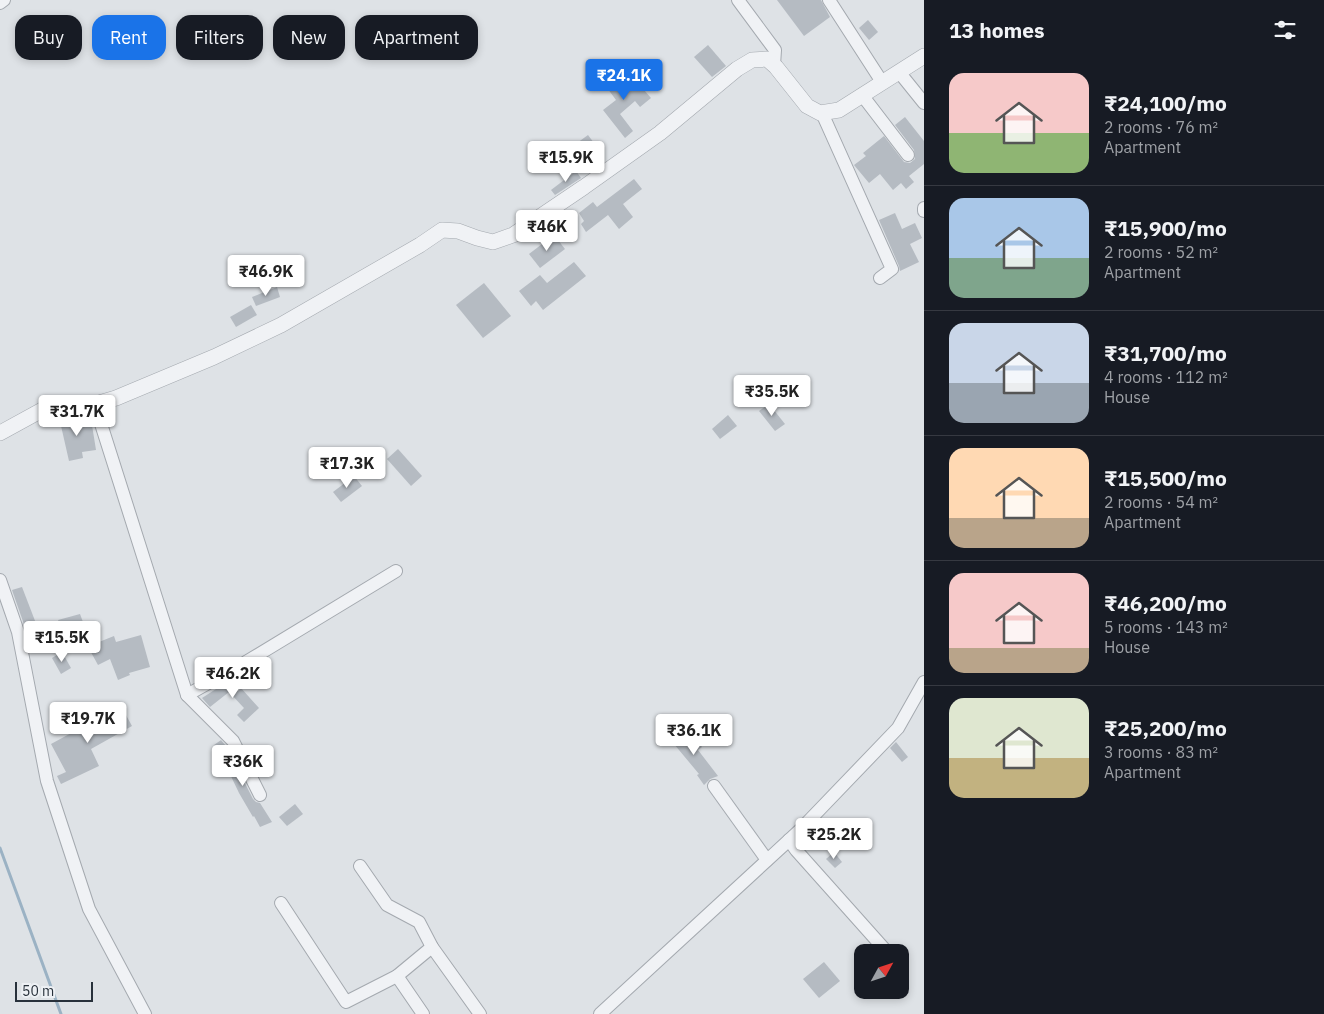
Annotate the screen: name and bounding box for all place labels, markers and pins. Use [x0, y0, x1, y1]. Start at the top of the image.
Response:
pin: ₹24.1K [583, 58, 665, 101]
pin: ₹15.9K [525, 140, 607, 183]
pin: ₹46K [517, 210, 577, 252]
pin: ₹46.9K [225, 254, 307, 297]
pin: ₹35.5K [731, 374, 813, 417]
pin: ₹31.7K [36, 394, 118, 437]
pin: ₹17.3K [306, 446, 388, 489]
pin: ₹15.5K [21, 620, 103, 663]
pin: ₹46.2K [192, 656, 274, 699]
pin: ₹19.7K [47, 702, 129, 744]
pin: ₹36.1K [653, 714, 735, 756]
pin: ₹36K [213, 744, 273, 787]
pin: ₹25.2K [793, 818, 875, 860]

